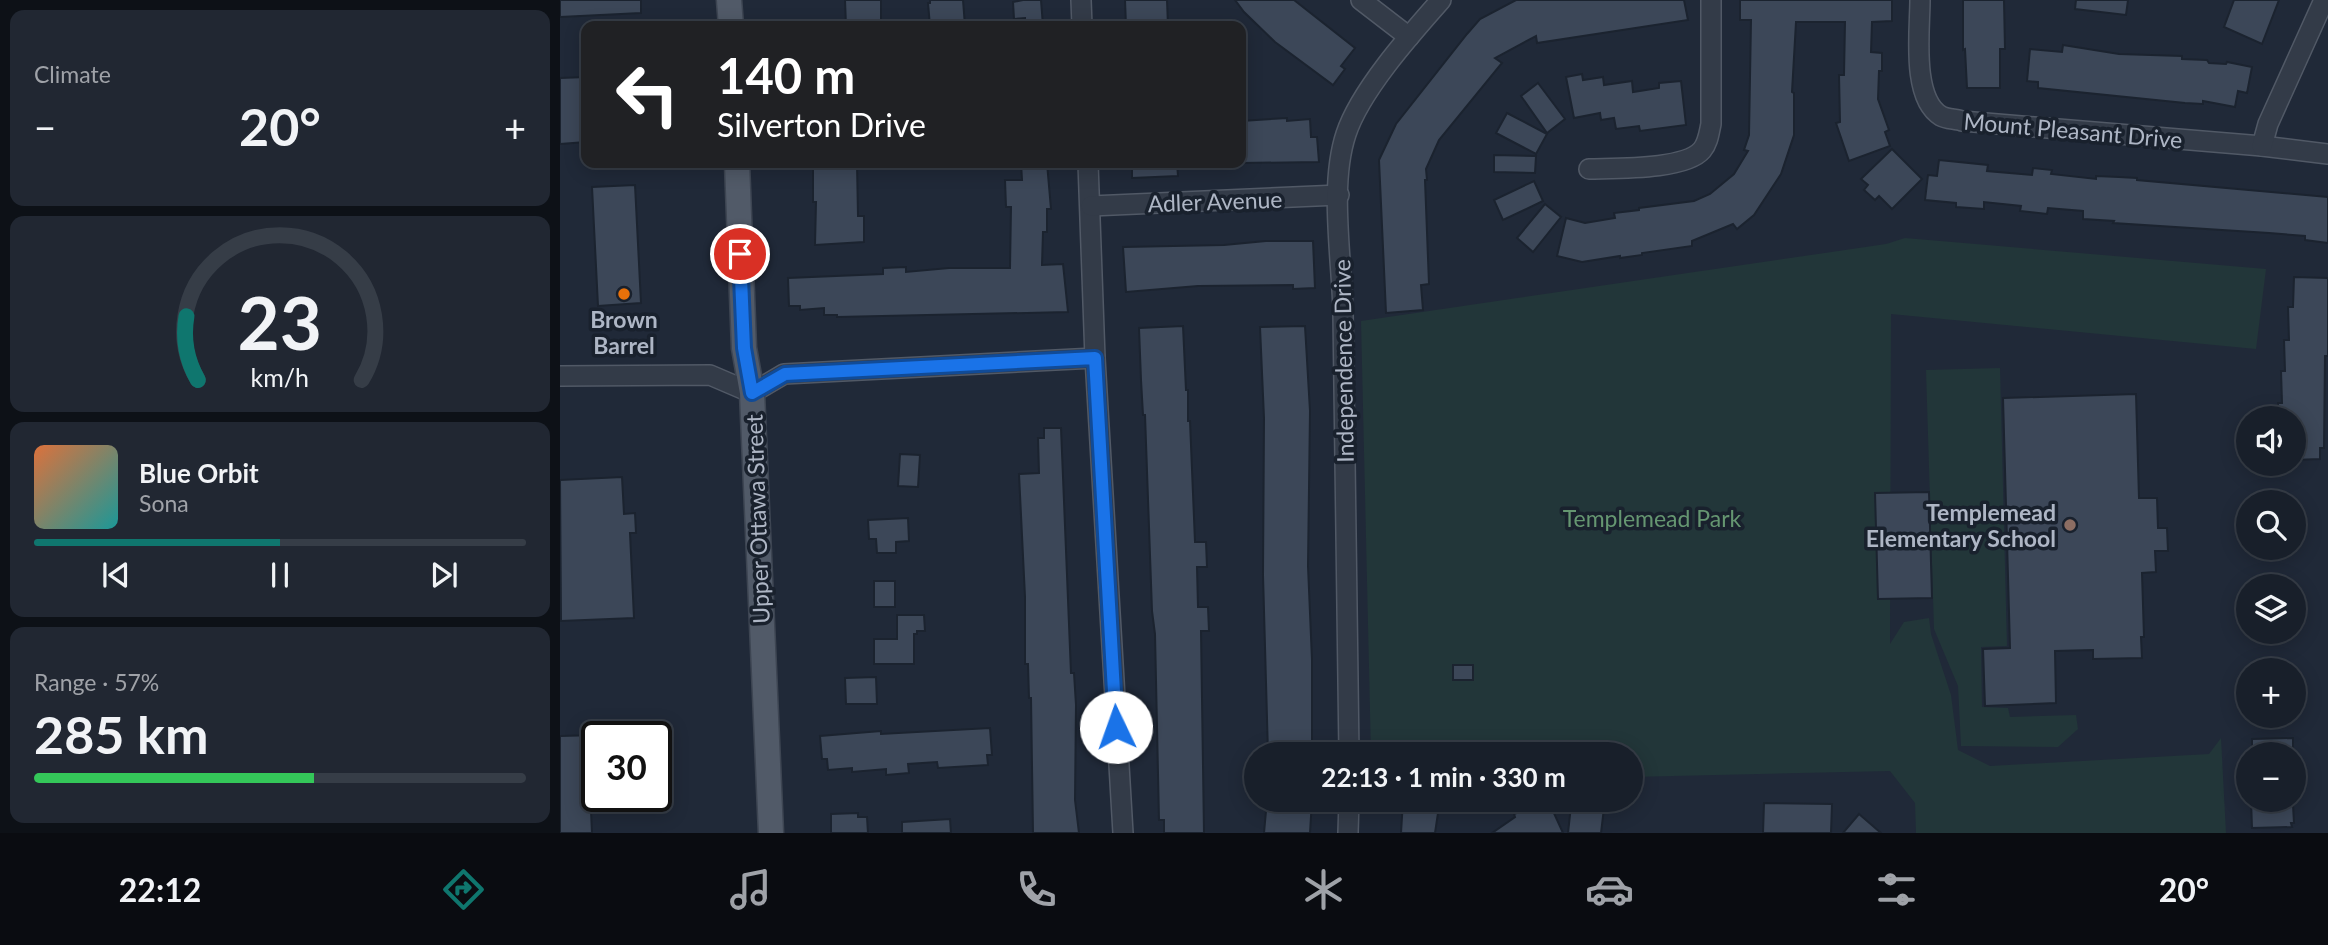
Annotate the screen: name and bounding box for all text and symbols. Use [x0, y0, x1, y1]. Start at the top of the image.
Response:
text: 140 m [717, 46, 855, 104]
icon: left [602, 49, 693, 140]
text: Climate [34, 60, 111, 88]
text: 20° [239, 95, 321, 157]
text: − [34, 104, 56, 150]
text: + [504, 104, 526, 150]
text: Silverton Drive [717, 105, 926, 144]
street label: Mount Pleasant Drive [1962, 106, 2184, 154]
street label: Adler Avenue [1147, 185, 1283, 217]
pin [710, 224, 770, 284]
icon: arrive [721, 235, 759, 273]
street label: Independence Drive [1327, 259, 1359, 463]
text: 23 [238, 278, 322, 366]
marker: Brown Barrel [616, 286, 632, 302]
place label: Brown Barrel [590, 305, 658, 359]
text: km/h [251, 361, 309, 391]
map controls [2236, 406, 2306, 812]
button: sound [2236, 406, 2306, 476]
street label: Upper Ottawa Street [739, 413, 775, 624]
text: Blue Orbit [139, 457, 259, 489]
text: Sona [139, 489, 189, 517]
button: search [2236, 490, 2306, 560]
place label: Templemead Elementary School [1866, 498, 2056, 552]
park label: Templemead Park [1563, 504, 1742, 532]
marker: Templemead Elementary School [2062, 517, 2078, 533]
icon: previous [97, 556, 135, 594]
icon: pause [261, 556, 299, 594]
icon: next [425, 556, 463, 594]
button: layers [2236, 574, 2306, 644]
button: + [2236, 658, 2306, 728]
text: Range · 57% [34, 668, 159, 696]
position arrow [1079, 690, 1153, 764]
text: 285 km [34, 703, 208, 765]
speed limit sign: 30 [581, 721, 672, 812]
button: − [2236, 742, 2306, 812]
text: 22:13 · 1 min · 330 m [1321, 761, 1566, 793]
icon: directions [439, 865, 488, 914]
icon: music [726, 865, 775, 914]
icon: phone [1012, 865, 1061, 914]
icon: climate [1299, 865, 1348, 914]
icon: car [1585, 865, 1634, 914]
icon: filters [1872, 865, 1921, 914]
text: 22:12 [119, 870, 201, 909]
text: 20° [2159, 870, 2209, 909]

